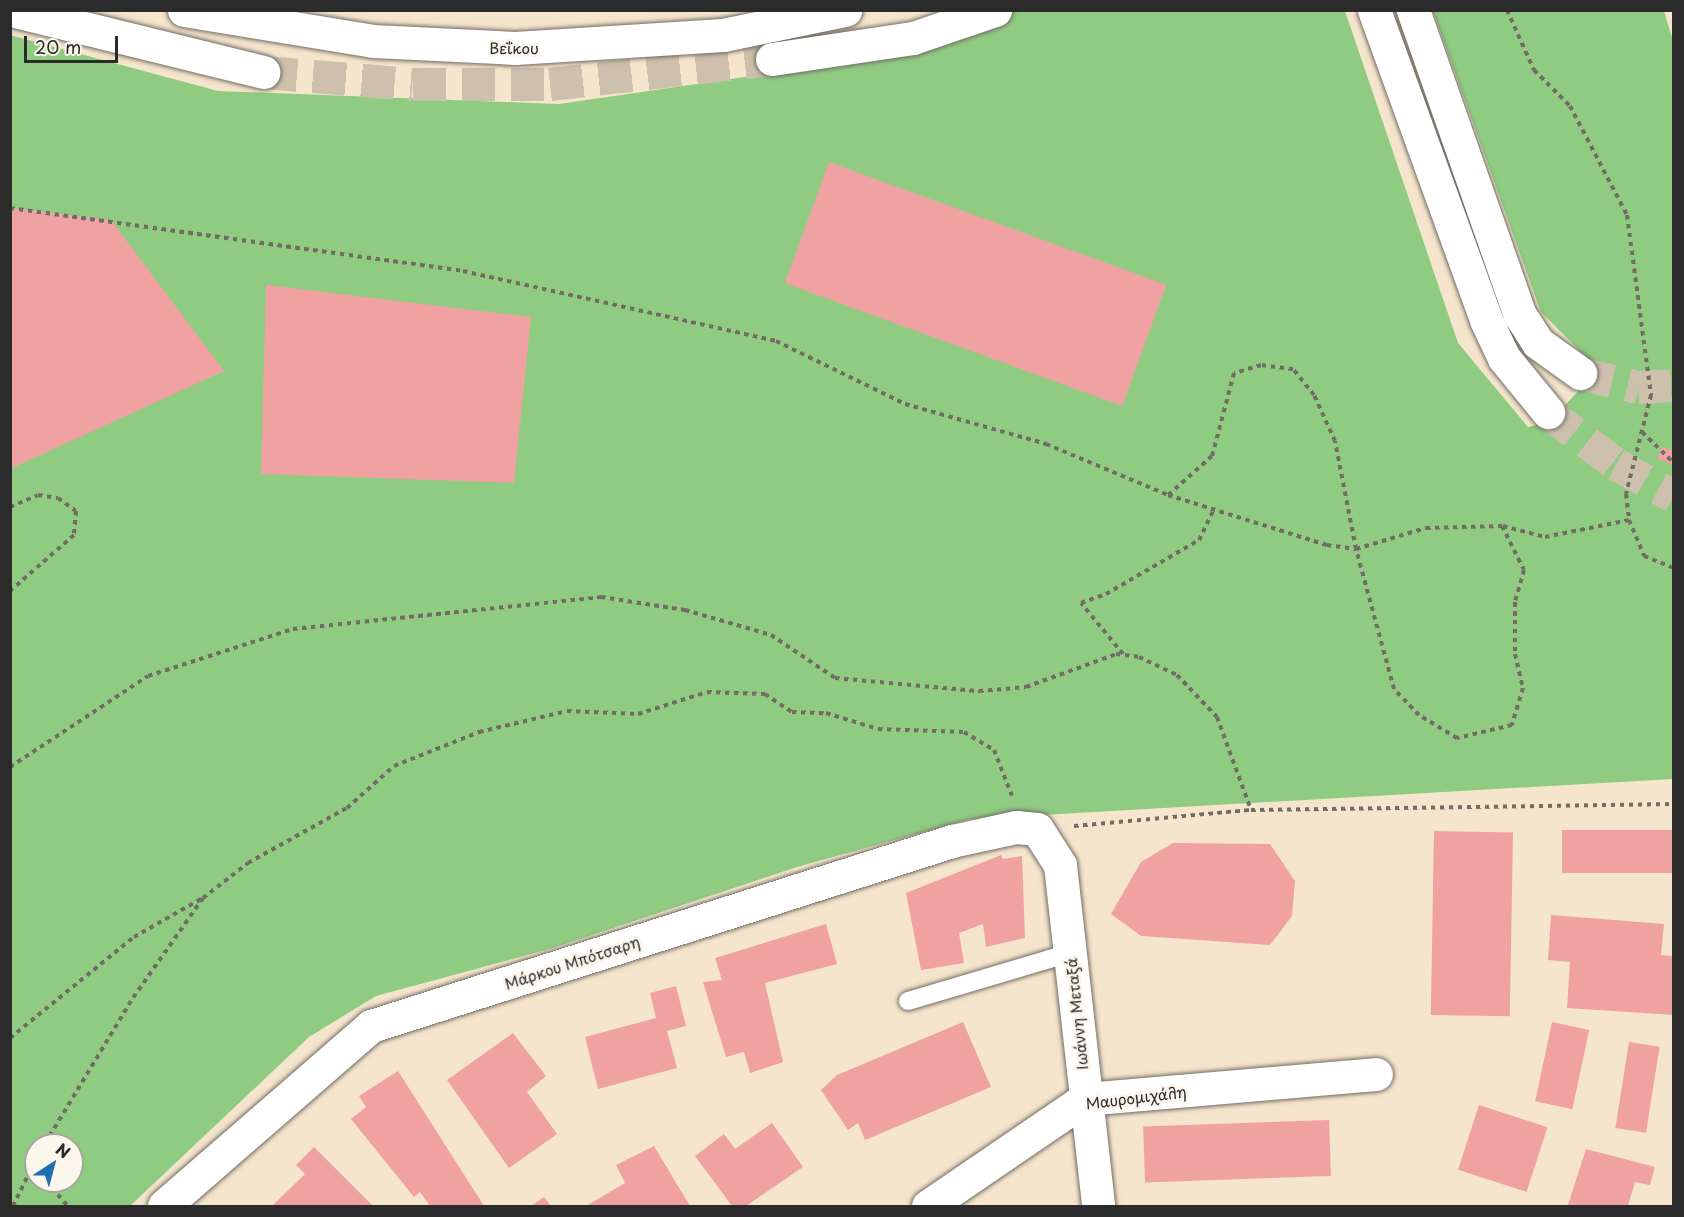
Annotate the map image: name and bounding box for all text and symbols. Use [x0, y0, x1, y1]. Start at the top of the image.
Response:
scale bar [27, 24, 122, 62]
text: 20 m [35, 33, 81, 60]
street label: Βεΐκου [489, 39, 539, 57]
street label: Μάρκου Μπότσαρη [502, 931, 642, 993]
street label: Ιωάννη Μεταξά [1061, 957, 1091, 1071]
street label: Μαυρομιχάλη [1085, 1082, 1187, 1112]
north arrow [24, 1133, 84, 1193]
text: N [51, 1137, 76, 1163]

